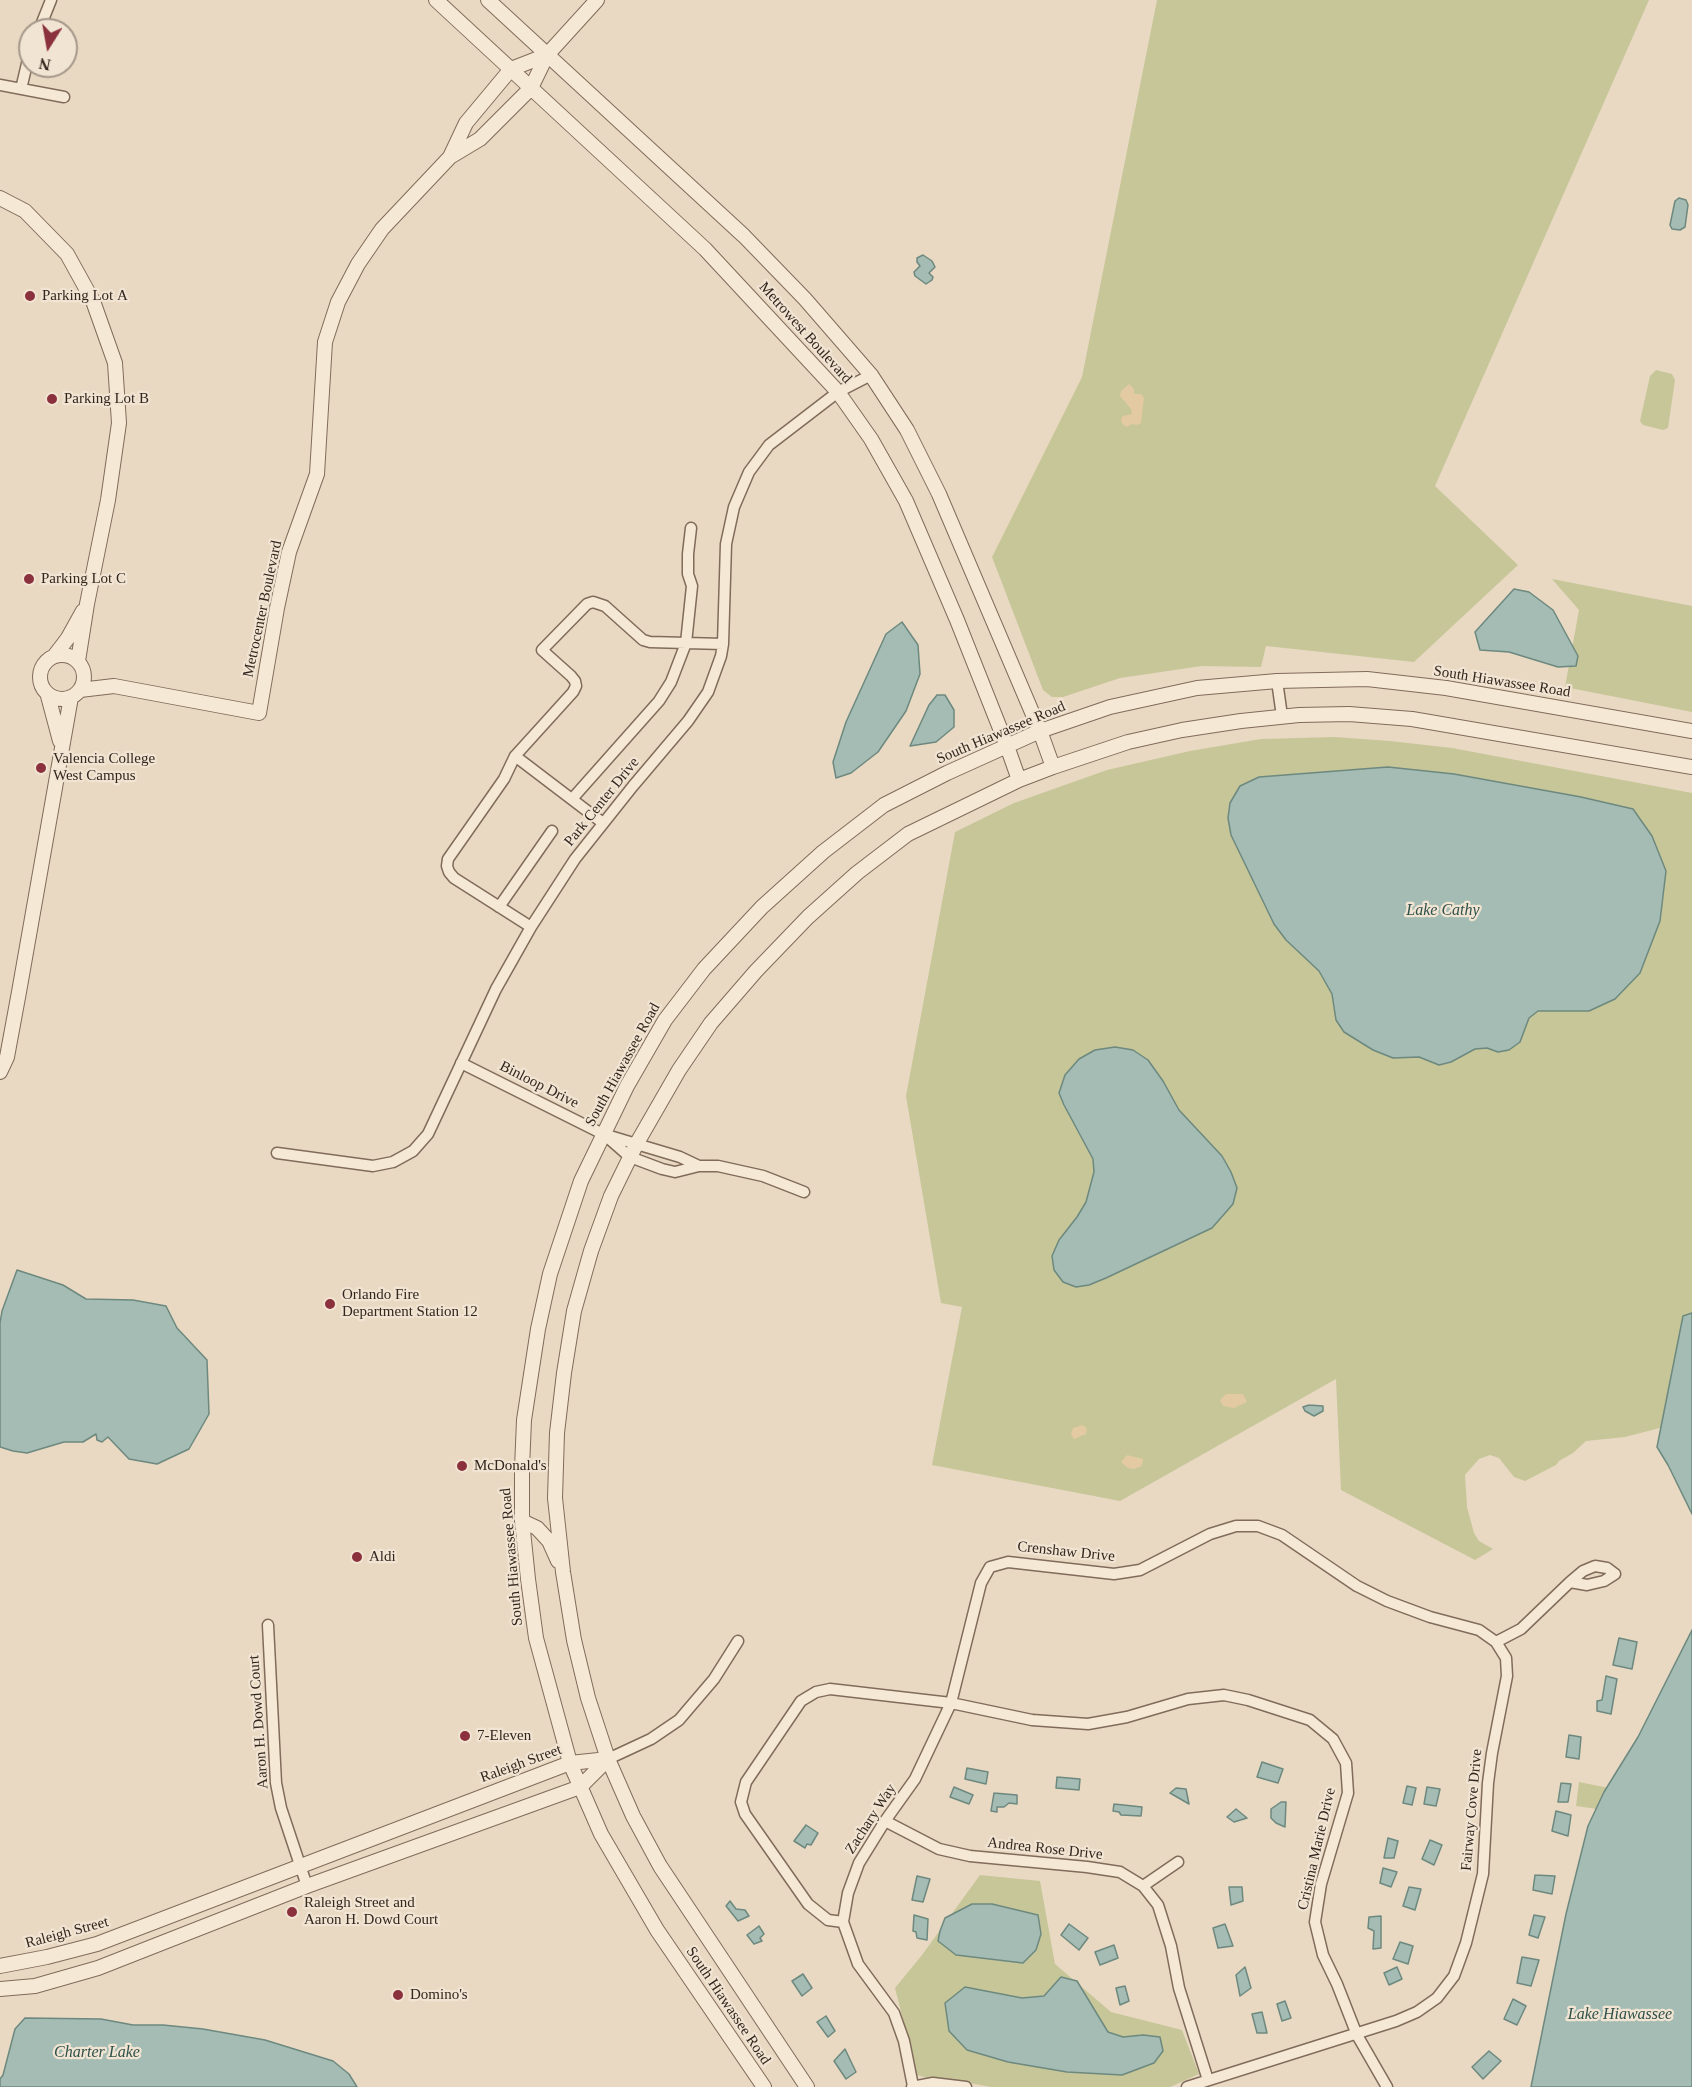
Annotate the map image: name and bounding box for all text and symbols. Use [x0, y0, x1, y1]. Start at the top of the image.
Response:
north arrow [18, 18, 78, 78]
text: N [38, 55, 52, 74]
street label: Metrowest Boulevard [755, 279, 855, 387]
place label: Parking Lot A [42, 287, 128, 305]
marker: Parking Lot A [23, 289, 37, 303]
place label: Parking Lot B [64, 390, 149, 408]
marker: Parking Lot B [45, 392, 59, 406]
street label: Metrocenter Boulevard [240, 539, 286, 679]
place label: Parking Lot C [41, 570, 126, 588]
marker: Parking Lot C [22, 572, 36, 586]
street label: South Hiawassee Road [1432, 662, 1572, 702]
street label: South Hiawassee Road [934, 698, 1068, 768]
place label: Valencia College West Campus [53, 750, 155, 785]
street label: Park Center Drive [561, 754, 643, 850]
marker: Valencia College West Campus [34, 761, 48, 775]
water label: Lake Cathy [1406, 901, 1480, 921]
street label: South Hiawassee Road [582, 1000, 664, 1130]
street label: Binloop Drive [496, 1057, 582, 1113]
place label: Orlando Fire Department Station 12 [342, 1286, 478, 1321]
marker: Orlando Fire Department Station 12 [323, 1297, 337, 1311]
place label: McDonald's [474, 1457, 547, 1475]
marker: McDonald's [455, 1459, 469, 1473]
street label: South Hiawassee Road [497, 1487, 527, 1627]
street label: Crenshaw Drive [1016, 1538, 1116, 1566]
place label: Aldi [369, 1548, 396, 1566]
marker: Aldi [350, 1550, 364, 1564]
street label: Aaron H. Dowd Court [245, 1654, 273, 1790]
place label: 7-Eleven [477, 1727, 531, 1745]
marker: 7-Eleven [458, 1729, 472, 1743]
street label: Raleigh Street [478, 1741, 564, 1787]
street label: Fairway Cove Drive [1458, 1748, 1486, 1872]
street label: Zachary Way [842, 1781, 900, 1857]
street label: Cristina Marie Drive [1294, 1786, 1340, 1912]
street label: Andrea Rose Drive [986, 1834, 1104, 1864]
place label: Raleigh Street and Aaron H. Dowd Court [304, 1894, 438, 1929]
marker: Raleigh Street and Aaron H. Dowd Court [285, 1905, 299, 1919]
street label: Raleigh Street [23, 1913, 111, 1953]
street label: South Hiawassee Road [682, 1944, 774, 2068]
place label: Domino's [410, 1986, 468, 2004]
marker: Domino's [391, 1988, 405, 2002]
water label: Lake Hiawassee [1568, 2005, 1672, 2025]
water label: Charter Lake [54, 2043, 140, 2063]

